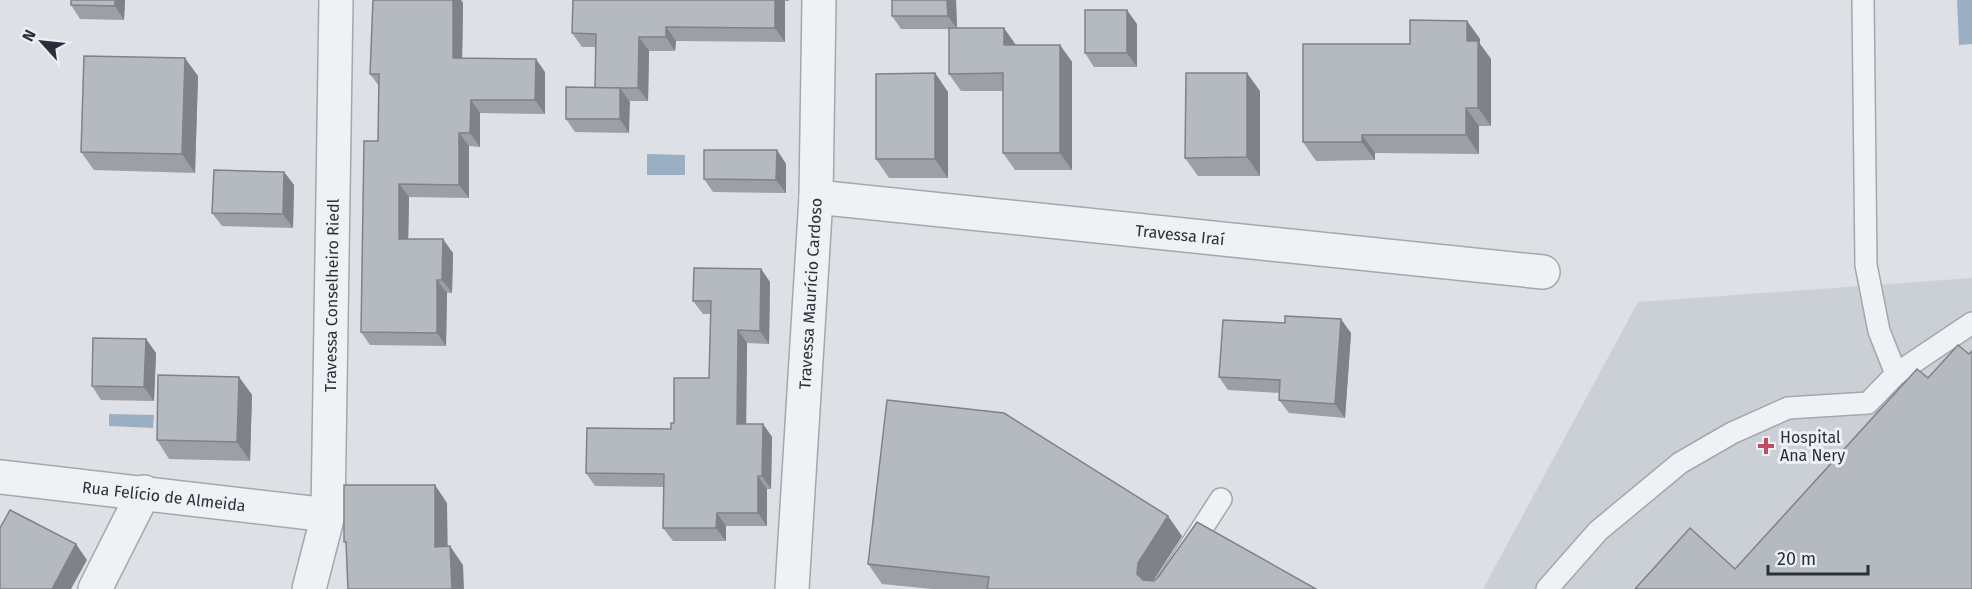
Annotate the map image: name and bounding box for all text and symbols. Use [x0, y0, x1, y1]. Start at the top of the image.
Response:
north arrow [12, 12, 72, 72]
text: N [18, 26, 40, 44]
street label: Travessa Maurício Cardoso [795, 197, 825, 390]
street label: Travessa Conselheiro Riedl [320, 198, 342, 392]
street label: Travessa Iraí [1135, 221, 1226, 249]
place label: Hospital Ana Nery [1780, 428, 1845, 465]
marker: Hospital Ana Nery [1757, 437, 1775, 455]
street label: Rua Felício de Almeida [81, 477, 247, 515]
scale bar [1768, 538, 1868, 576]
text: 20 m [1777, 548, 1816, 570]

